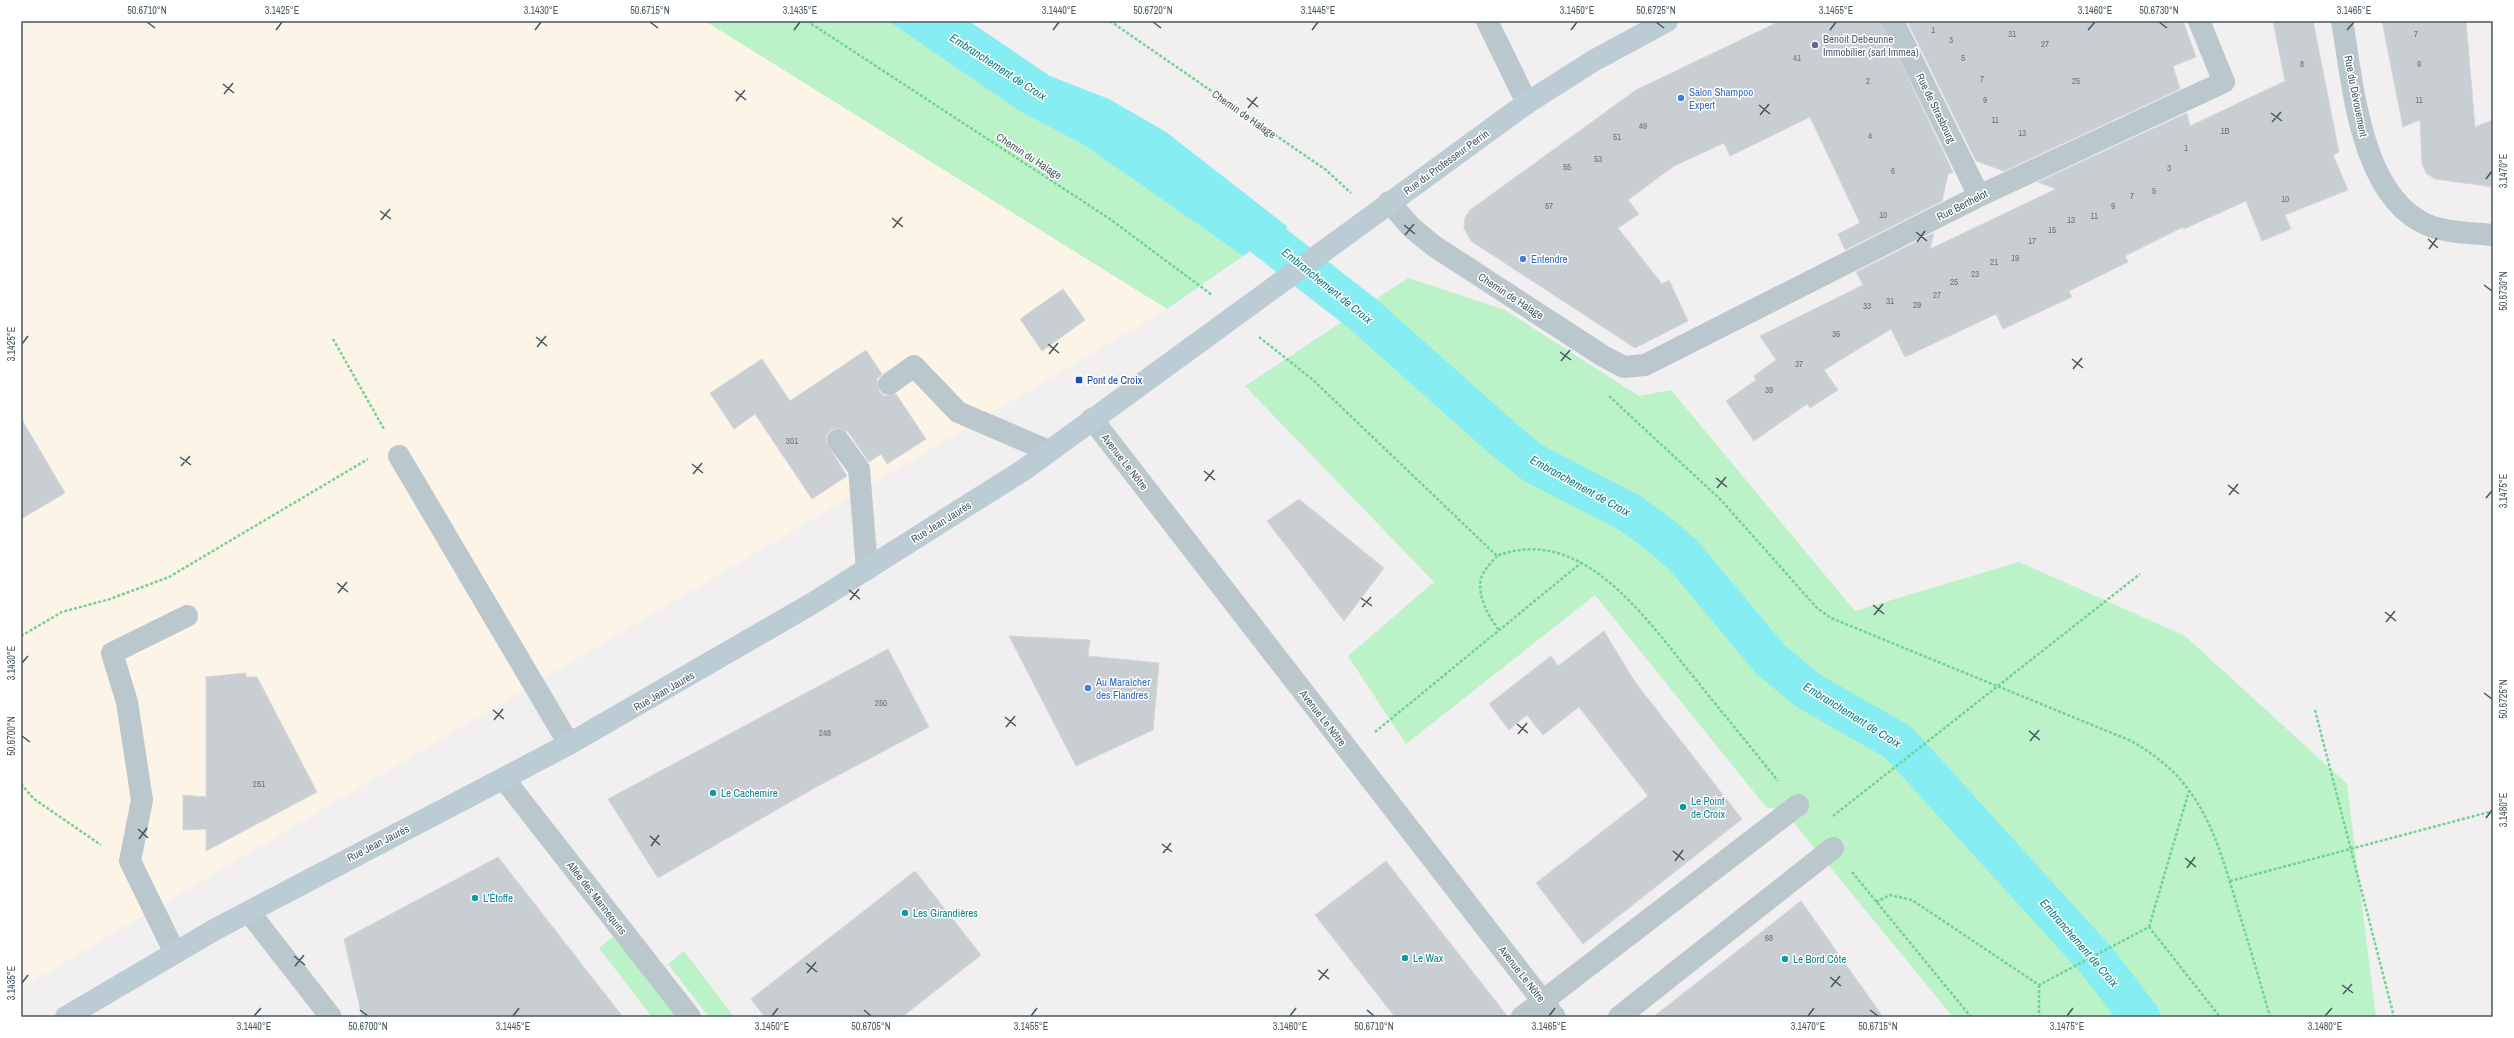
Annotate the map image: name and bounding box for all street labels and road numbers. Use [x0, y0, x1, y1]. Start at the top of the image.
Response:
street label: Rue du Dévouement [2341, 54, 2371, 138]
street label: Rue de Strasbourg [1913, 71, 1959, 145]
street label: Chemin de Halage [1209, 87, 1279, 141]
street label: Rue du Professeur Perrin [1401, 126, 1491, 198]
street label: Chemin du Halage [994, 130, 1064, 182]
street label: Rue Berthelot [1934, 186, 1990, 224]
street label: Chemin de Halage [1476, 270, 1546, 322]
street label: Avenue Le Nôtre [1098, 430, 1151, 493]
street label: Rue Jean Jaurès [908, 498, 974, 546]
street label: Rue Jean Jaurès [631, 668, 697, 714]
street label: Avenue Le Nôtre [1296, 686, 1349, 749]
street label: Rue Jean Jaurès [344, 821, 412, 865]
street label: Allée des Mannequins [563, 858, 630, 938]
street label: Avenue Le Nôtre [1495, 942, 1548, 1005]

